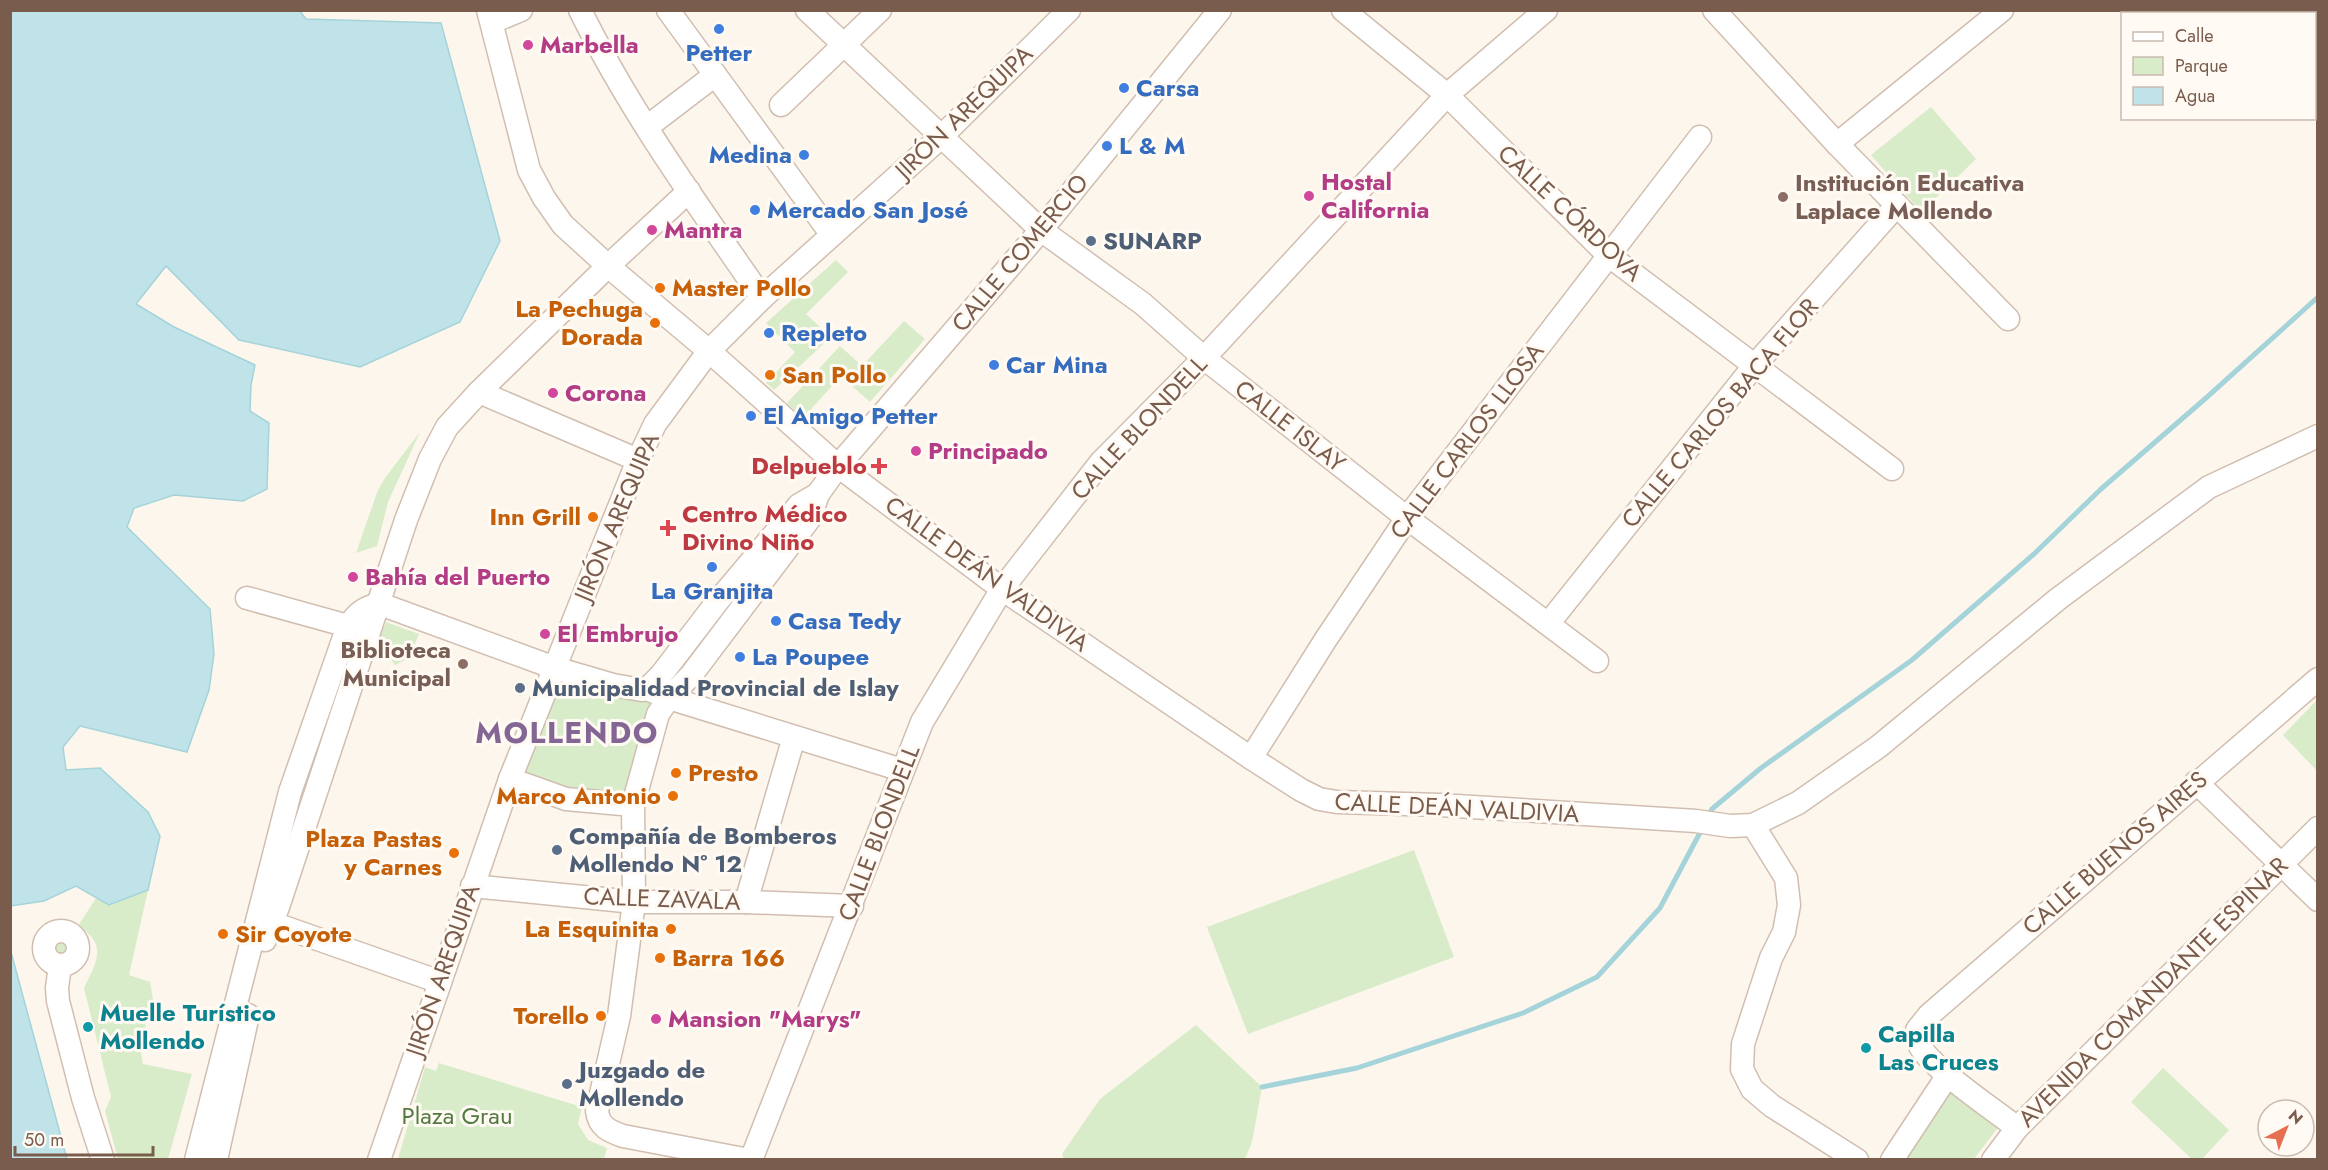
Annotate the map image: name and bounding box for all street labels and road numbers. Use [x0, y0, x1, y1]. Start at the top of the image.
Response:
street label: JIRÓN AREQUIPA [885, 37, 1040, 189]
street label: CALLE CÓRDOVA [1490, 136, 1651, 289]
street label: CALLE COMERCIO [943, 166, 1096, 339]
street label: CALLE CARLOS BACA FLOR [1613, 290, 1827, 535]
street label: CALLE CARLOS LLOSA [1381, 335, 1552, 546]
street label: CALLE BLONDELL [1062, 348, 1215, 508]
street label: CALLE ISLAY [1227, 371, 1354, 480]
street label: JIRÓN AREQUIPA [564, 427, 668, 609]
street label: CALLE DEÁN VALDIVIA [878, 487, 1097, 660]
street label: CALLE BLONDELL [829, 740, 928, 926]
street label: CALLE BUENOS AIRES [2015, 762, 2215, 943]
street label: CALLE DEÁN VALDIVIA [1334, 784, 1580, 831]
street label: AVENIDA COMANDANTE ESPINAR [2012, 851, 2294, 1133]
street label: CALLE ZAVALA [583, 878, 741, 919]
street label: JIRÓN AREQUIPA [396, 879, 488, 1063]

